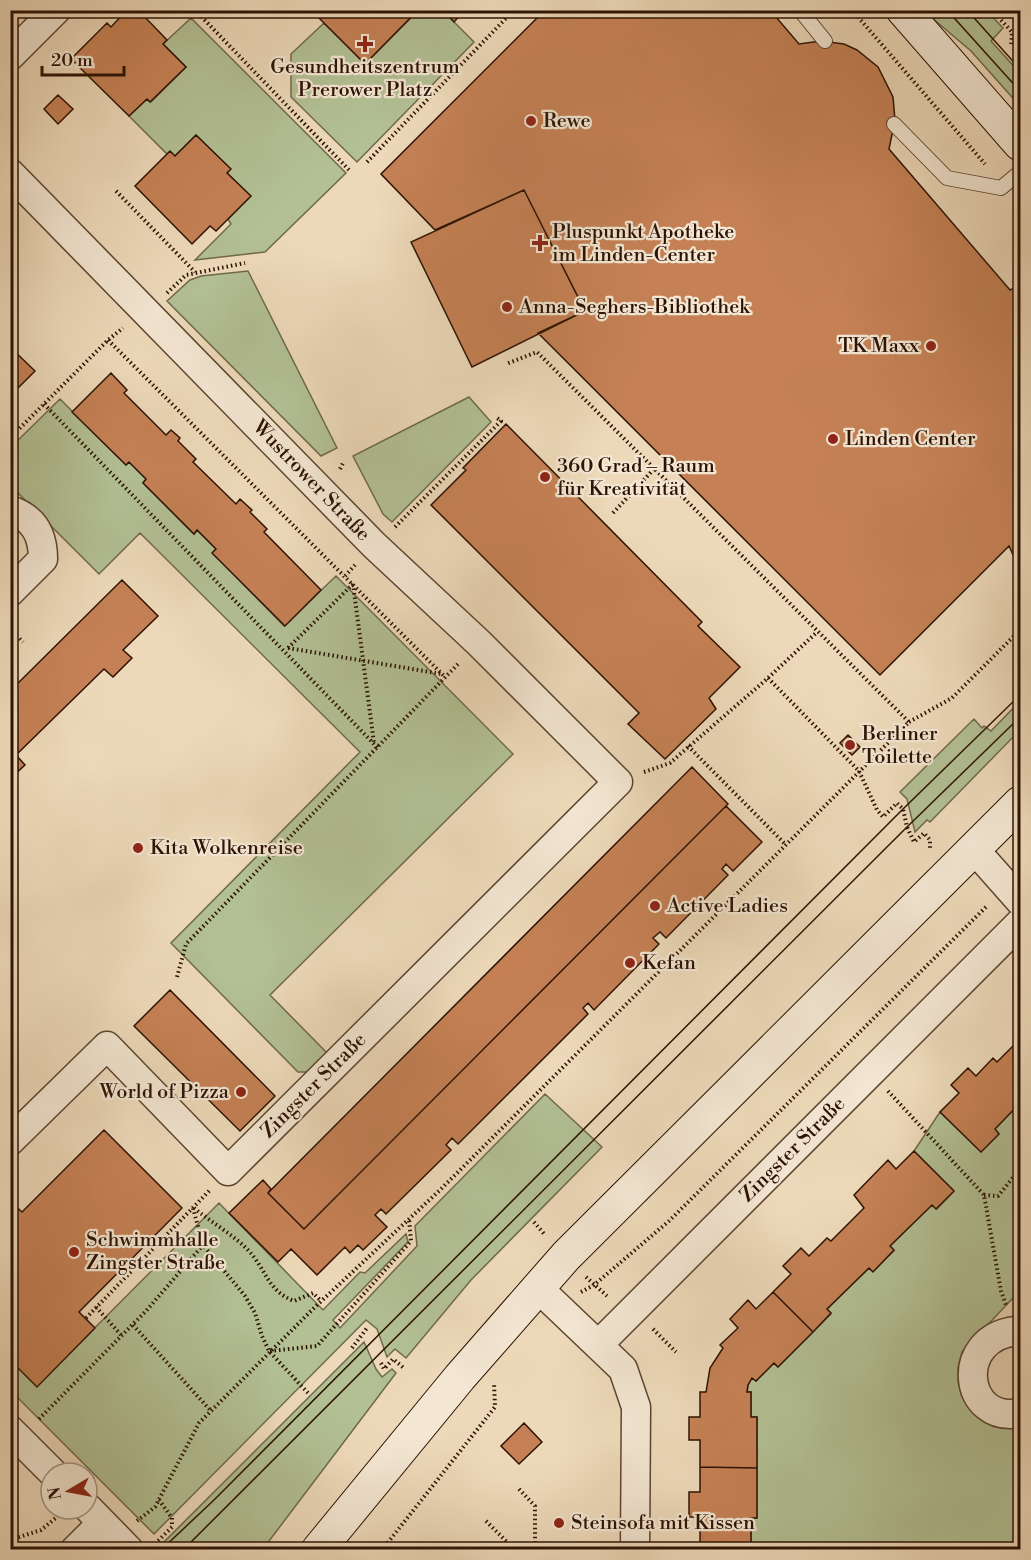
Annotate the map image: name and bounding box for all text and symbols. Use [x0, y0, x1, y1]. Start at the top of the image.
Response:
marker: Gesundheitszentrum Prerower Platz [356, 35, 374, 53]
scale bar [42, 39, 124, 77]
text: 20 m [51, 49, 93, 72]
place label: Gesundheitszentrum Prerower Platz [270, 55, 460, 103]
place label: Rewe [543, 109, 591, 134]
marker: Rewe [524, 114, 538, 128]
place label: Pluspunkt Apotheke im Linden-Center [552, 220, 734, 268]
marker: Pluspunkt Apotheke im Linden-Center [533, 236, 547, 250]
place label: Anna-Seghers-Bibliothek [518, 295, 751, 320]
marker: Anna-Seghers-Bibliothek [500, 300, 514, 314]
place label: TK Maxx [838, 334, 920, 359]
marker: TK Maxx [924, 339, 938, 353]
street label: Wustrower Straße [246, 414, 375, 547]
place label: Linden Center [845, 427, 976, 452]
marker: Linden Center [826, 432, 840, 446]
place label: 360 Grad – Raum für Kreativität [557, 454, 715, 502]
marker: 360 Grad – Raum für Kreativität [538, 470, 552, 484]
place label: Berliner Toilette [861, 722, 938, 770]
marker: Berliner Toilette [843, 738, 857, 752]
place label: Kita Wolkenreise [150, 836, 303, 861]
marker: Kita Wolkenreise [131, 841, 145, 855]
place label: Active Ladies [666, 894, 788, 919]
marker: Active Ladies [648, 899, 662, 913]
place label: Kefan [642, 951, 696, 976]
marker: Kefan [623, 956, 637, 970]
street label: Zingster Straße [256, 1028, 372, 1144]
place label: World of Pizza [98, 1080, 230, 1105]
marker: World of Pizza [234, 1085, 248, 1099]
street label: Zingster Straße [735, 1092, 851, 1208]
place label: Schwimmhalle Zingster Straße [86, 1228, 225, 1276]
marker: Schwimmhalle Zingster Straße [67, 1245, 81, 1259]
north arrow [39, 1461, 99, 1521]
text: N [44, 1485, 66, 1501]
place label: Steinsofa mit Kissen [571, 1511, 755, 1536]
marker: Steinsofa mit Kissen [552, 1516, 566, 1530]

